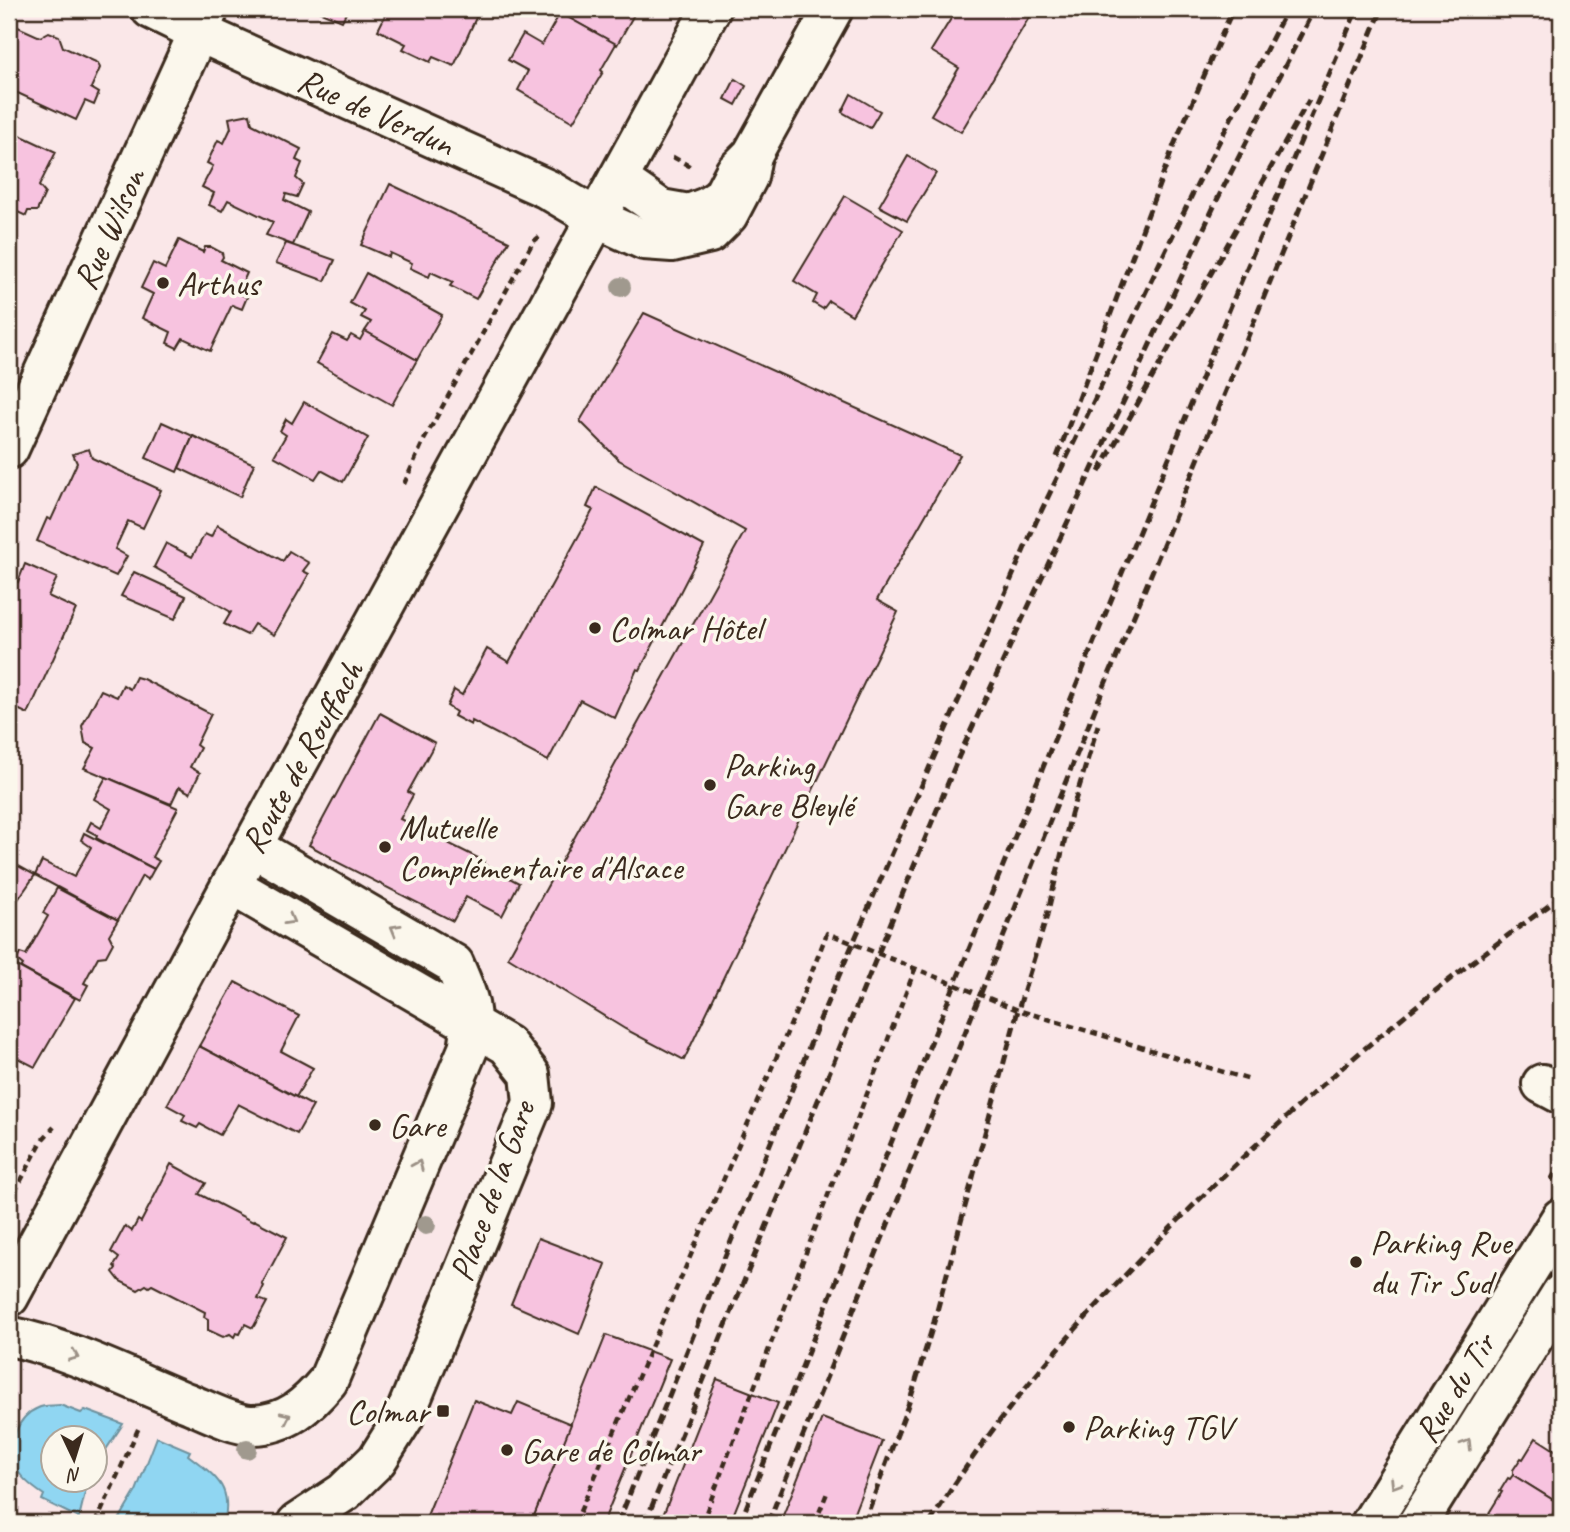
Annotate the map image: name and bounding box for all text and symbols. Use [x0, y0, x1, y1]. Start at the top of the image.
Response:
street label: Rue de Verdun [291, 58, 462, 167]
street label: Rue Wilson [62, 159, 157, 297]
place label: Arthus [177, 261, 262, 306]
marker: Arthus [155, 275, 171, 291]
place label: Colmar Hôtel [609, 606, 767, 651]
marker: Colmar Hôtel [587, 620, 603, 636]
street label: Route de Rouffach [231, 651, 374, 861]
place label: Parking Gare Bleylé [724, 743, 859, 828]
marker: Parking Gare Bleylé [702, 777, 718, 793]
place label: Mutuelle Complémentaire d'Alsace [399, 805, 685, 890]
marker: Mutuelle Complémentaire d'Alsace [377, 839, 393, 855]
one-way arrow [282, 912, 295, 925]
one-way arrow [390, 925, 403, 938]
street label: Place de la Gare [439, 1092, 546, 1287]
place label: Gare [389, 1103, 448, 1148]
marker: Gare [367, 1117, 383, 1133]
one-way arrow [410, 1160, 424, 1172]
place label: Parking Rue du Tir Sud [1370, 1220, 1514, 1305]
marker: Parking Rue du Tir Sud [1348, 1254, 1364, 1270]
street label: Rue du Tir [1404, 1323, 1507, 1451]
one-way arrow [66, 1348, 79, 1362]
place label: Colmar [346, 1389, 431, 1434]
marker: Colmar [435, 1403, 451, 1419]
place label: Parking TGV [1083, 1405, 1239, 1450]
one-way arrow [279, 1411, 291, 1425]
marker: Parking TGV [1061, 1419, 1077, 1435]
north arrow [38, 1424, 108, 1494]
place label: Gare de Colmar [521, 1428, 703, 1473]
one-way arrow [1459, 1439, 1472, 1452]
marker: Gare de Colmar [499, 1442, 515, 1458]
text: N [65, 1463, 82, 1488]
one-way arrow [1391, 1476, 1404, 1489]

